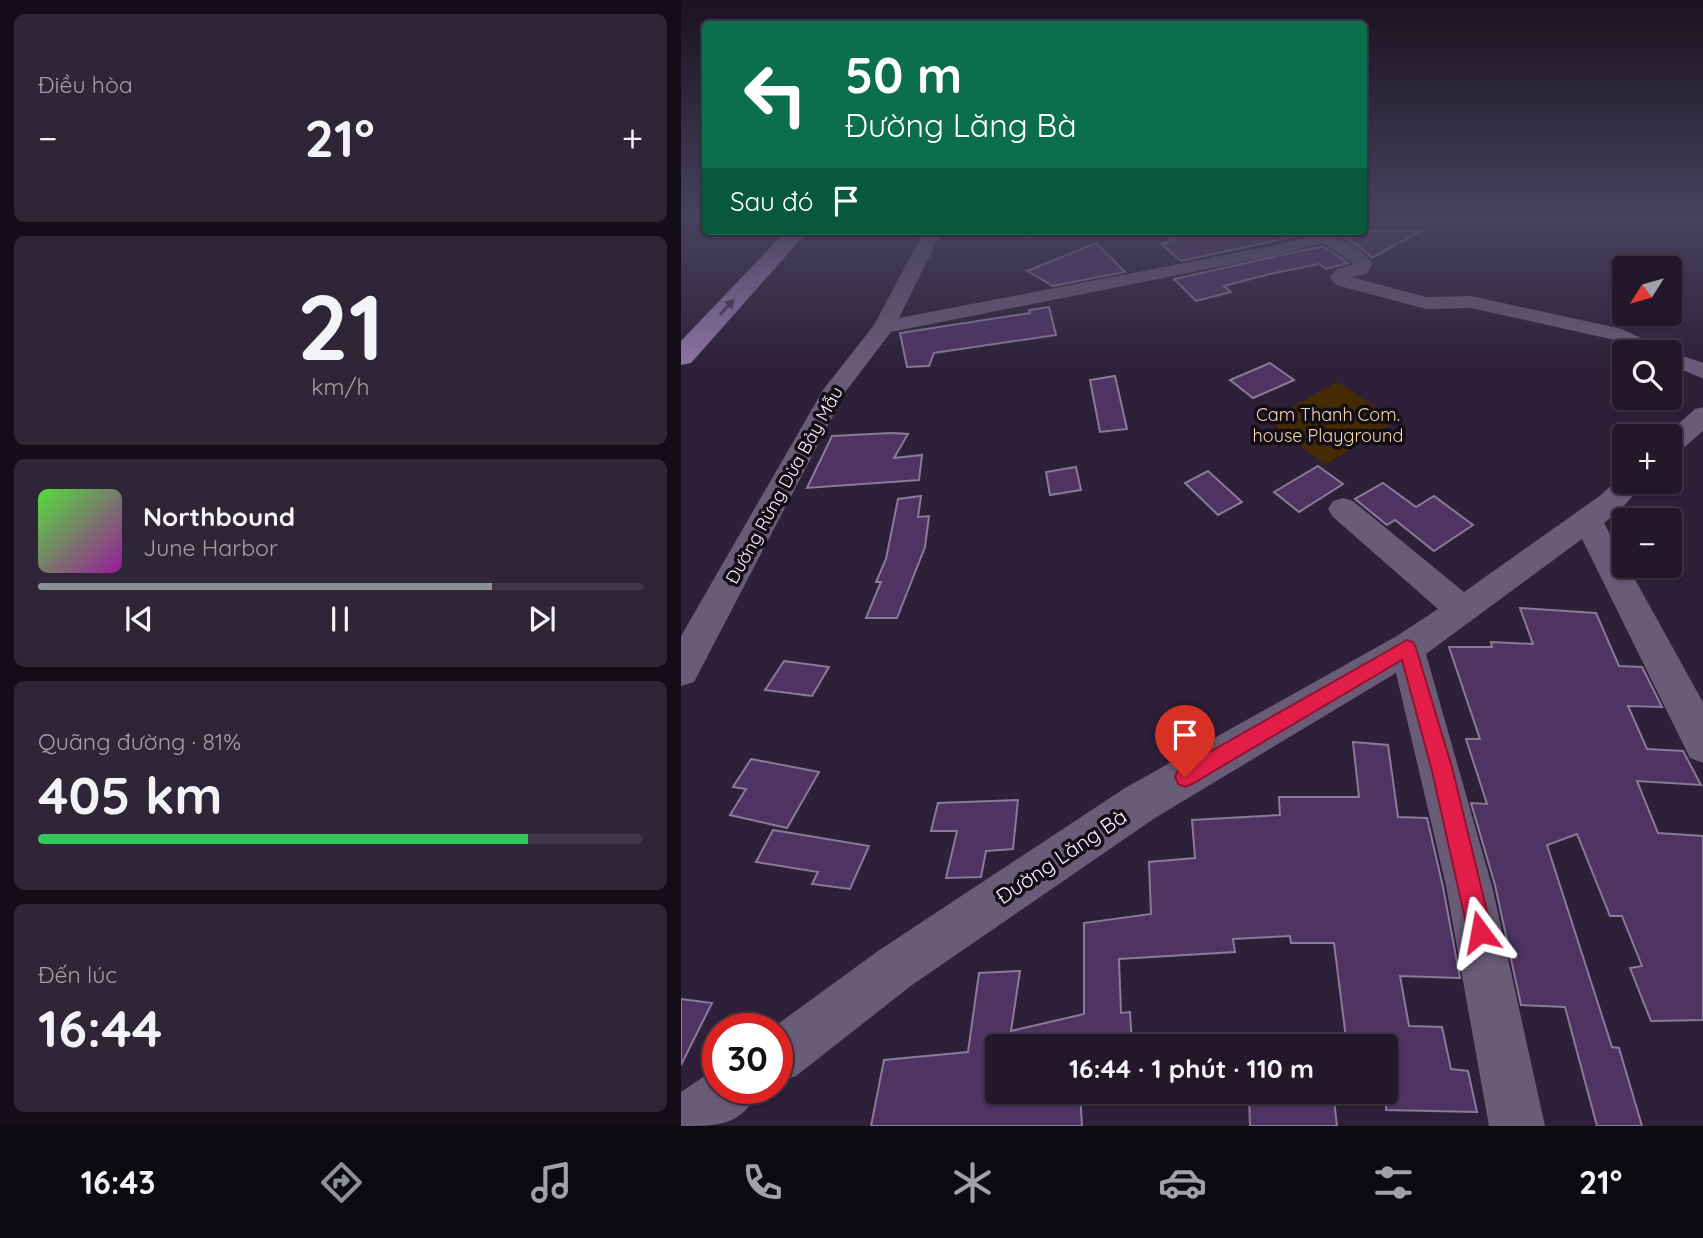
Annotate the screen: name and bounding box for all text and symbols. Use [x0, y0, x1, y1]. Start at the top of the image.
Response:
text: 50 m [845, 44, 962, 105]
icon: left [730, 49, 821, 140]
text: Điều hòa [38, 70, 133, 99]
text: 21° [305, 105, 375, 170]
text: Đường Lăng Bà [845, 105, 1077, 145]
text: − [38, 114, 58, 162]
text: + [622, 114, 643, 162]
icon: arrive [827, 182, 865, 220]
text: Sau đó [730, 185, 813, 218]
north arrow [1612, 256, 1682, 326]
map controls [1612, 256, 1682, 578]
text: 21 [297, 269, 384, 383]
one-way arrow [719, 299, 735, 316]
button: search [1612, 340, 1682, 410]
text: km/h [311, 372, 370, 401]
street label: Đường Rừng Dừa Bảy Mẫu [720, 382, 848, 588]
park label: Cam Thanh Com. house Playground [1253, 403, 1403, 447]
button: + [1612, 424, 1682, 494]
text: Northbound [143, 500, 295, 533]
button: − [1612, 508, 1682, 578]
text: June Harbor [143, 533, 278, 562]
icon: previous [120, 600, 158, 638]
icon: pause [321, 600, 359, 638]
icon: next [523, 600, 561, 638]
pin [1155, 705, 1215, 777]
icon: arrive [1166, 716, 1204, 754]
text: Quãng đường · 81% [38, 727, 241, 756]
text: 405 km [38, 762, 223, 827]
street label: Đường Lăng Bà [991, 803, 1131, 909]
position arrow [1443, 895, 1517, 969]
text: Đến lúc [38, 960, 117, 989]
text: 16:44 [38, 995, 162, 1060]
speed limit sign: 30 [702, 1013, 793, 1104]
text: 16:44 · 1 phút · 110 m [1069, 1052, 1314, 1085]
icon: directions [317, 1158, 366, 1207]
icon: music [527, 1158, 576, 1207]
icon: phone [738, 1158, 787, 1207]
icon: climate [948, 1158, 997, 1207]
icon: car [1158, 1158, 1207, 1207]
icon: filters [1369, 1158, 1418, 1207]
text: 16:43 [81, 1162, 156, 1202]
text: 21° [1579, 1162, 1622, 1202]

